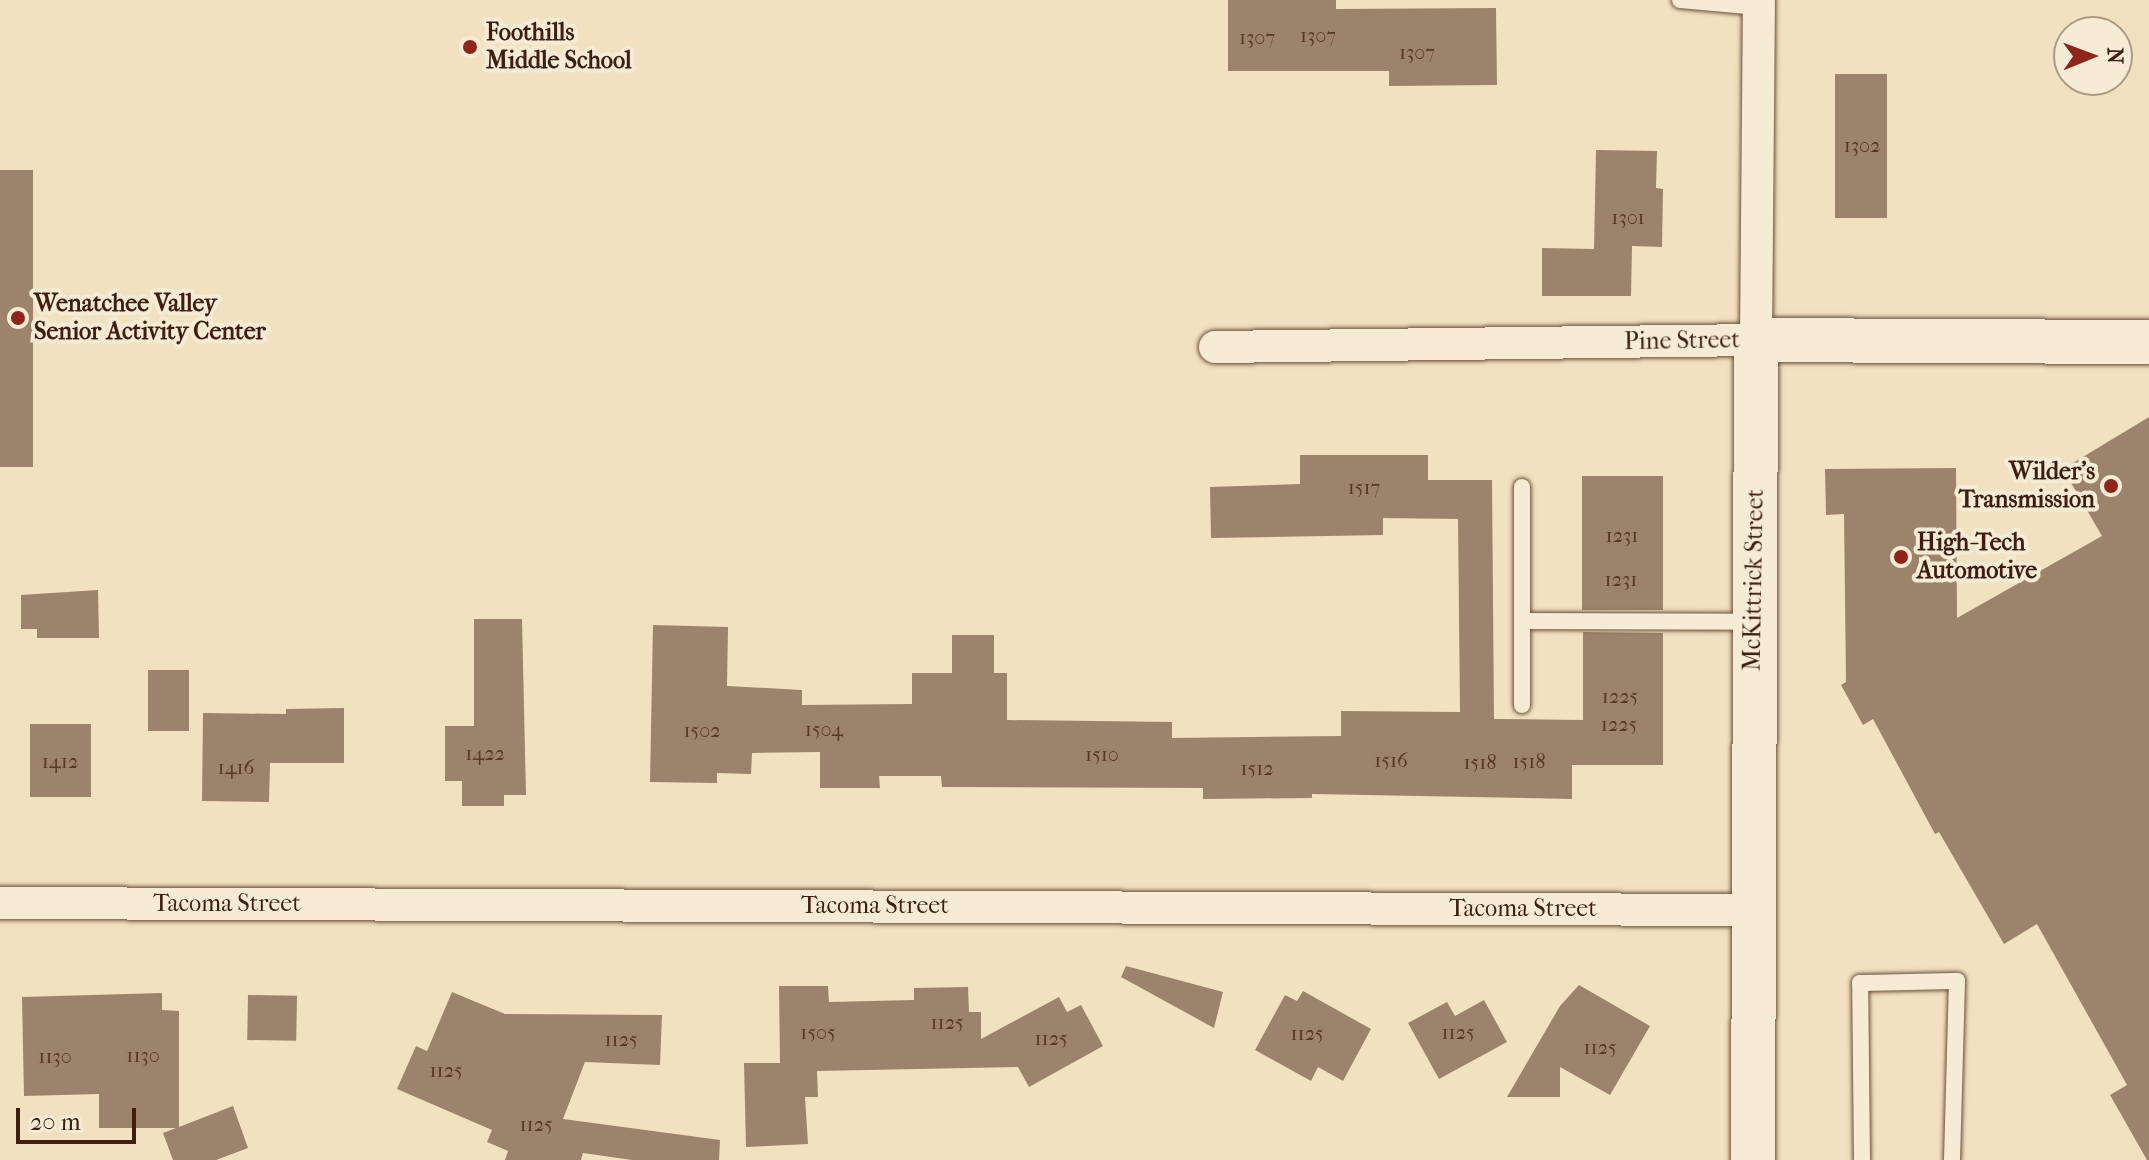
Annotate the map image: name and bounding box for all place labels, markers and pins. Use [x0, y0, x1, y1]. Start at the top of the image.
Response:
place label: Foothills Middle School [486, 19, 632, 75]
marker: Foothills Middle School [461, 38, 479, 56]
place label: Wenatchee Valley Senior Activity Center [34, 290, 266, 346]
marker: Wenatchee Valley Senior Activity Center [9, 309, 27, 327]
place label: Wilder's Transmission [1959, 458, 2095, 514]
marker: Wilder's Transmission [2102, 477, 2120, 495]
place label: High-Tech Automotive [1917, 529, 2037, 585]
marker: High-Tech Automotive [1892, 548, 1910, 566]

